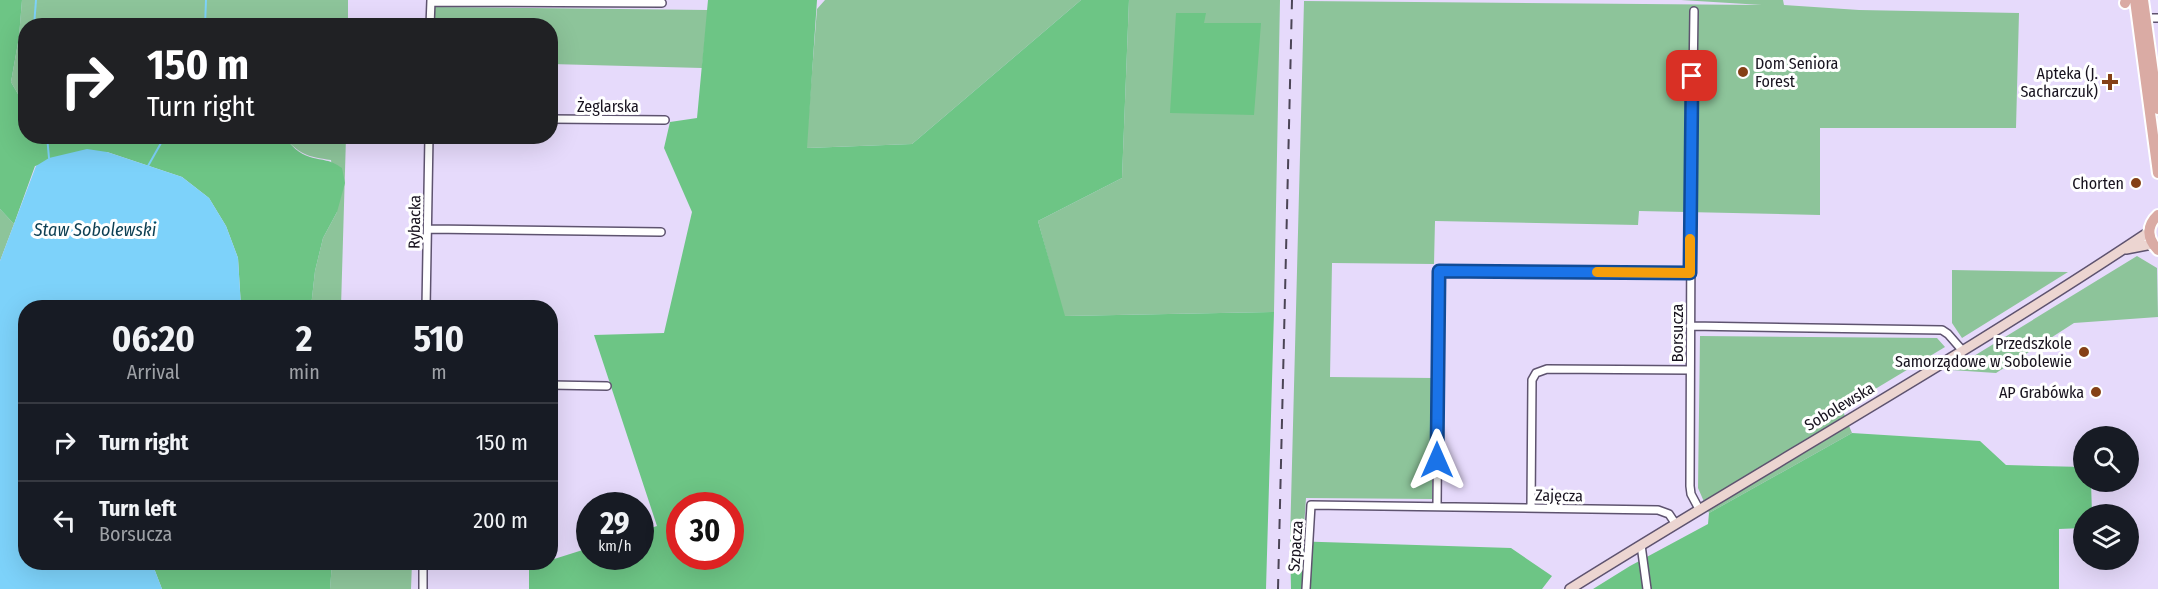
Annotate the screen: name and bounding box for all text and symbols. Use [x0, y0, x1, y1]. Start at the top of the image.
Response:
text: 150 m [147, 40, 249, 90]
icon: right [48, 42, 126, 120]
pin [1666, 50, 1717, 101]
place label: Dom Seniora Forest [1755, 54, 1839, 91]
icon: arrive [1675, 59, 1708, 92]
place label: Apteka (J. Sacharczuk) [2020, 64, 2098, 101]
marker: Dom Seniora Forest [1736, 65, 1750, 79]
marker: Apteka (J. Sacharczuk) [2103, 75, 2117, 89]
text: Turn right [147, 91, 255, 123]
street label: Żeglarska [577, 97, 639, 116]
place label: Chorten [2072, 174, 2124, 193]
marker: Chorten [2129, 176, 2143, 190]
street label: Rybacka [405, 195, 424, 249]
water label: Staw Sobolewski [33, 219, 157, 241]
street label: Borsucza [1668, 304, 1687, 362]
text: 06:20 [112, 317, 195, 361]
text: 2 [296, 317, 313, 361]
text: 510 [414, 317, 464, 361]
place label: Przedszkole Samorządowe w Sobolewie [1895, 334, 2072, 372]
marker: Przedszkole Samorządowe w Sobolewie [2077, 345, 2091, 359]
text: Arrival [127, 360, 180, 384]
text: min [289, 360, 320, 384]
text: m [431, 360, 447, 384]
street label: Sobolewska [1801, 378, 1878, 435]
place label: AP Grabówka [1999, 383, 2084, 402]
marker: AP Grabówka [2089, 385, 2103, 399]
icon: right [48, 426, 81, 459]
map controls [2073, 426, 2139, 570]
button: search [2073, 426, 2139, 492]
position arrow [1405, 428, 1469, 492]
text: Turn right [99, 429, 188, 456]
text: 150 m [476, 429, 528, 456]
street label: Zajęcza [1535, 486, 1583, 505]
speed limit sign: 30 [666, 492, 744, 570]
text: Turn left [99, 495, 177, 522]
icon: left [48, 504, 81, 537]
button: layers [2073, 504, 2139, 570]
text: 29 [600, 506, 630, 542]
text: 200 m [473, 507, 528, 534]
street label: Szpacza [1284, 520, 1307, 572]
text: Borsucza [99, 522, 172, 546]
text: km/h [598, 537, 632, 555]

